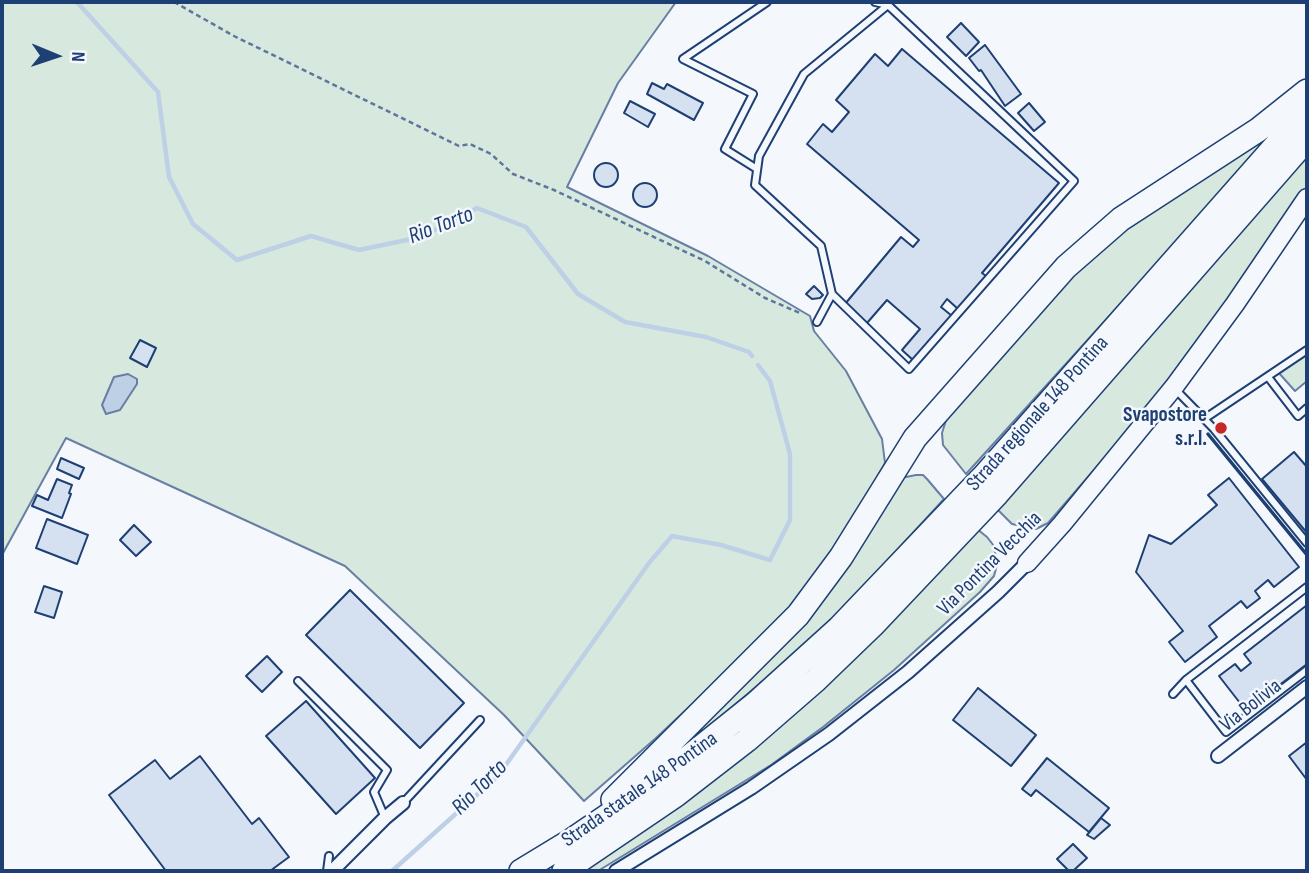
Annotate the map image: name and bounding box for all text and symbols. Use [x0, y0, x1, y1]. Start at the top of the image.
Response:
north arrow [21, 21, 91, 91]
text: N [66, 51, 89, 62]
water label: Rio Torto [405, 201, 477, 251]
street label: Strada regionale 148 Pontina [962, 331, 1114, 497]
place label: Svapostore s.r.l. [1123, 403, 1207, 453]
marker: Svapostore s.r.l. [1213, 420, 1229, 436]
street label: Via Pontina Vecchia [933, 507, 1047, 621]
street label: Via Bolivia [1215, 674, 1287, 738]
street label: Strada statale 148 Pontina [557, 727, 723, 853]
water label: Rio Torto [446, 754, 514, 822]

